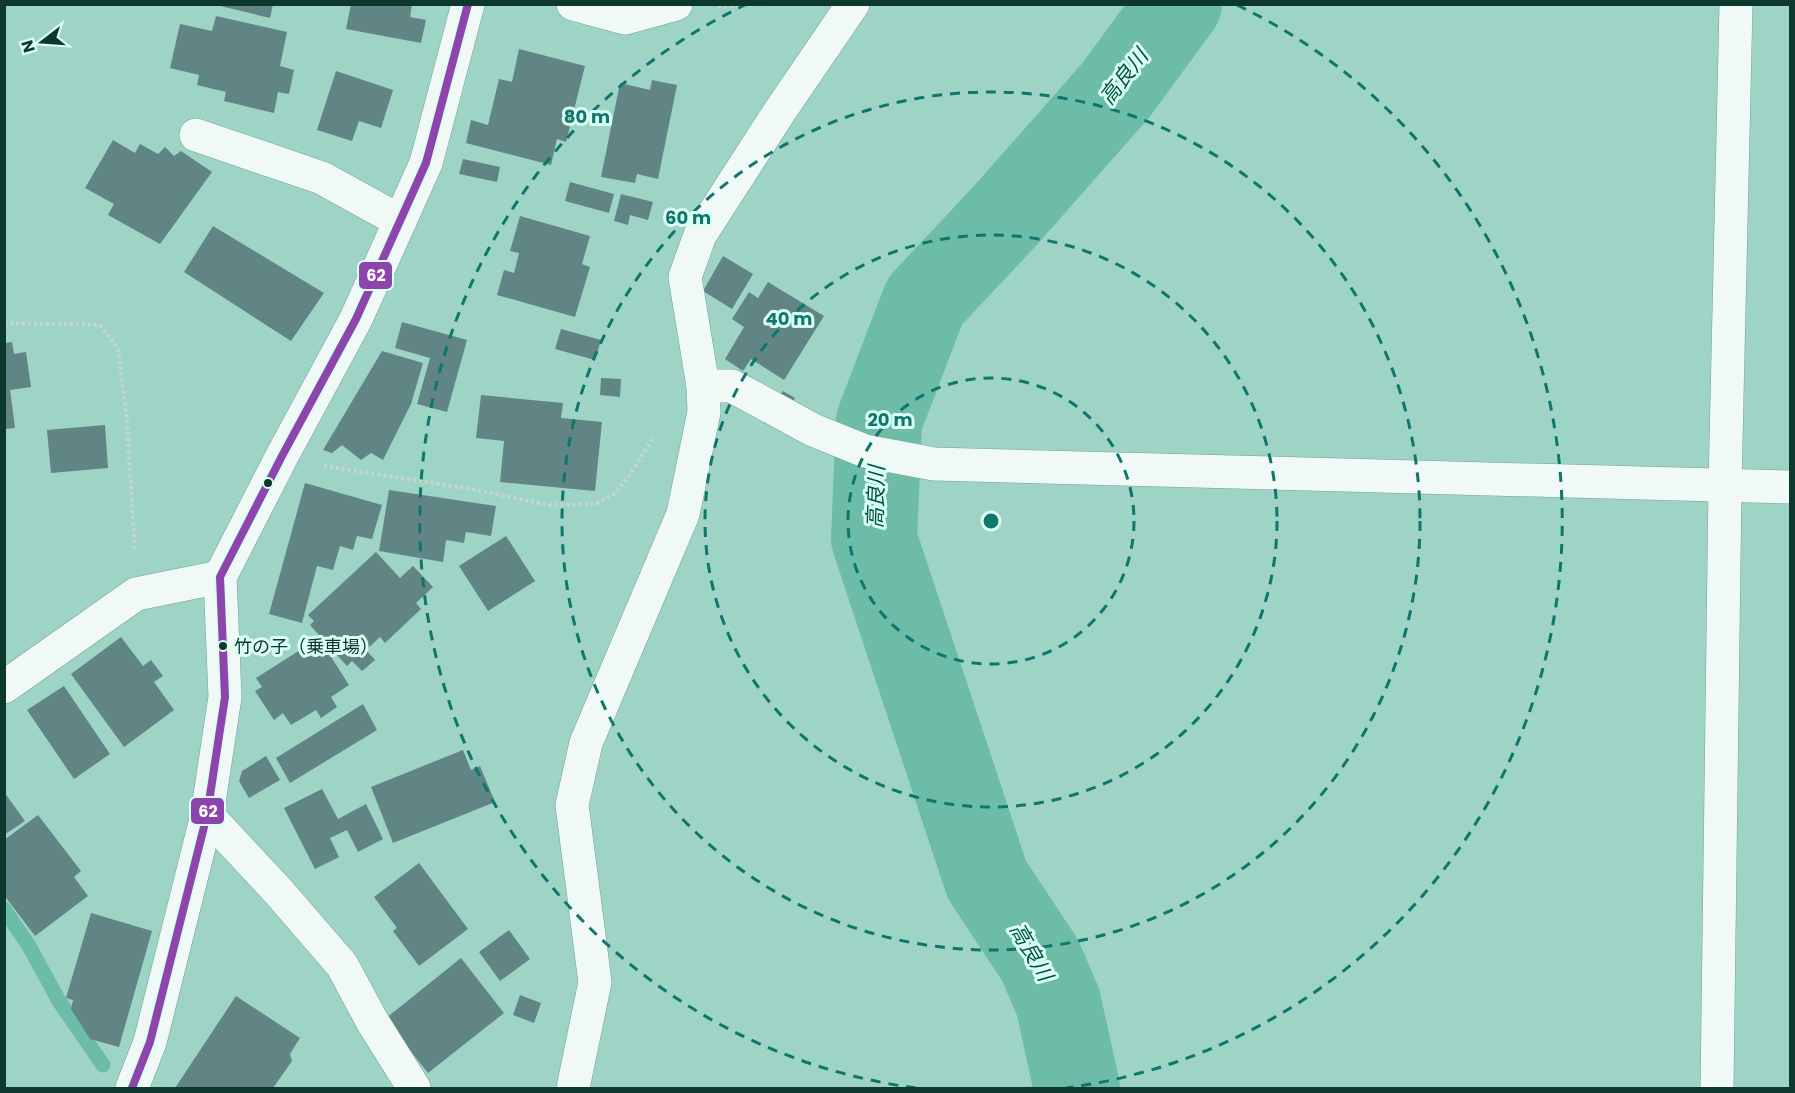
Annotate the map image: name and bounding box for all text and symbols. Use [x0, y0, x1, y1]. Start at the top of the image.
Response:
north arrow [12, 12, 72, 72]
text: N [15, 37, 41, 55]
water label: 高良川 [1093, 41, 1156, 110]
text: 80 m [564, 104, 610, 129]
text: 60 m [665, 205, 711, 230]
line badge: 62 [358, 261, 393, 290]
text: 62 [366, 264, 386, 287]
text: 40 m [766, 306, 812, 331]
text: 20 m [868, 407, 912, 432]
water label: 高良川 [860, 463, 891, 529]
unlabelled marker [262, 477, 274, 489]
centre of rings [981, 511, 1001, 531]
place label: 竹の子（乗車場） [234, 634, 378, 659]
marker: 竹の子（乗車場） [217, 640, 229, 652]
line badge: 62 [190, 797, 225, 825]
text: 62 [198, 800, 218, 823]
water label: 高良川 [1003, 917, 1061, 988]

